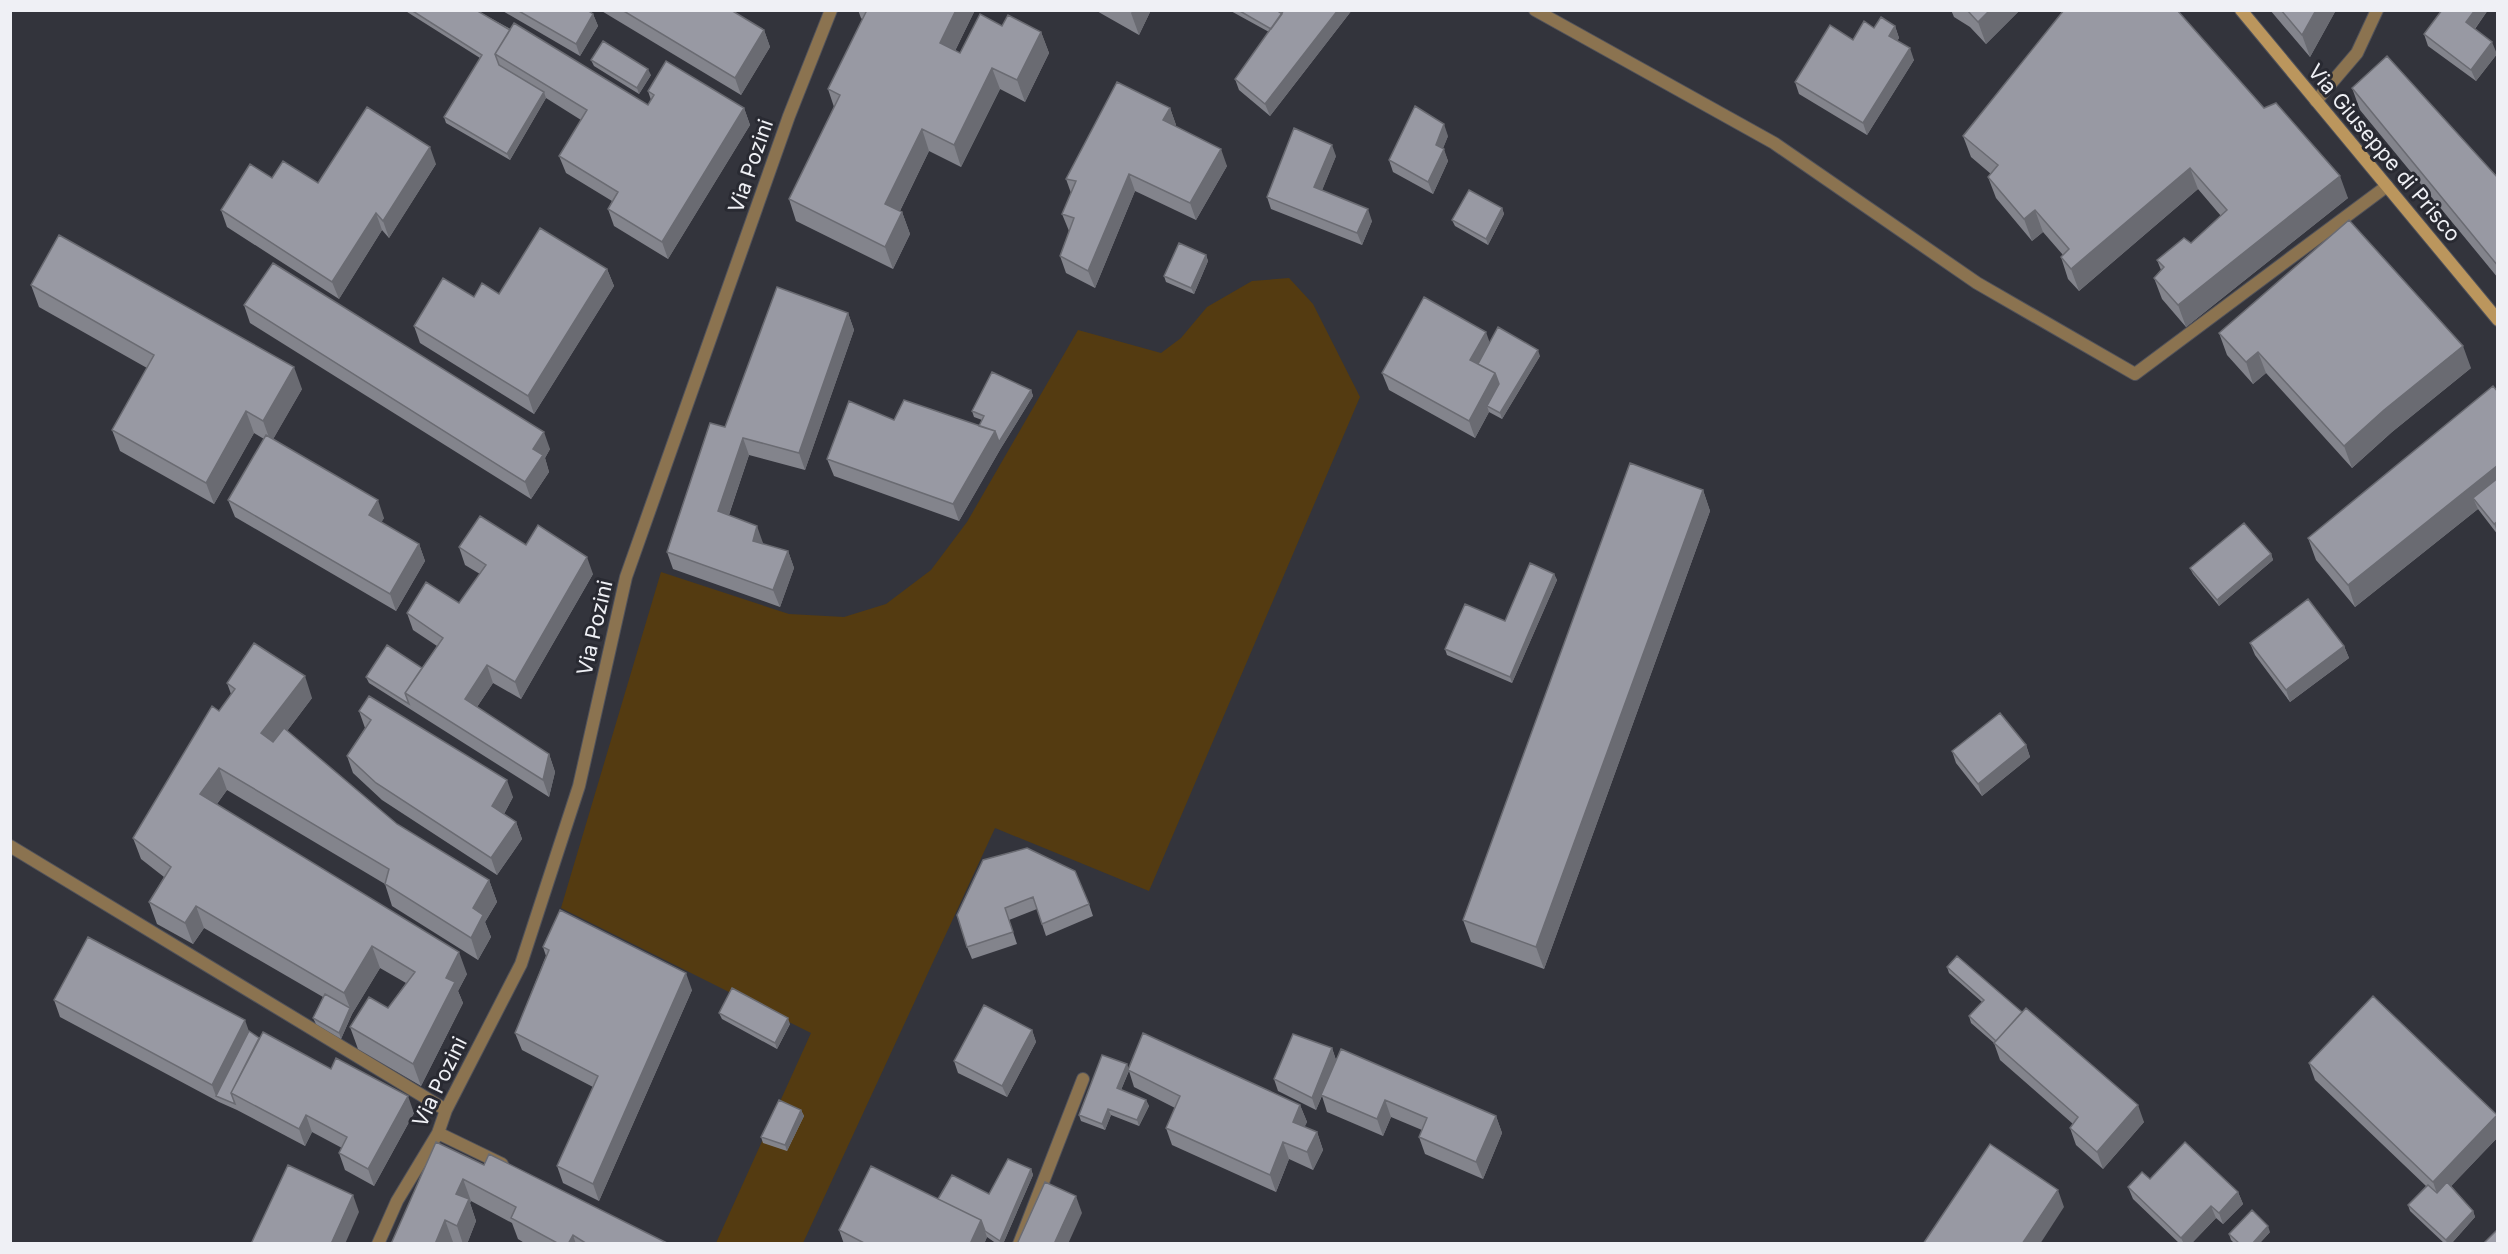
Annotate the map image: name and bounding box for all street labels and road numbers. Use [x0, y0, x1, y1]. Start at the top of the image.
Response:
street label: Via Giuseppe di Prisco [2303, 59, 2466, 246]
street label: Via Pozini [723, 116, 778, 216]
street label: Via Pozini [571, 578, 618, 678]
street label: Via Pozini [407, 1033, 472, 1131]

